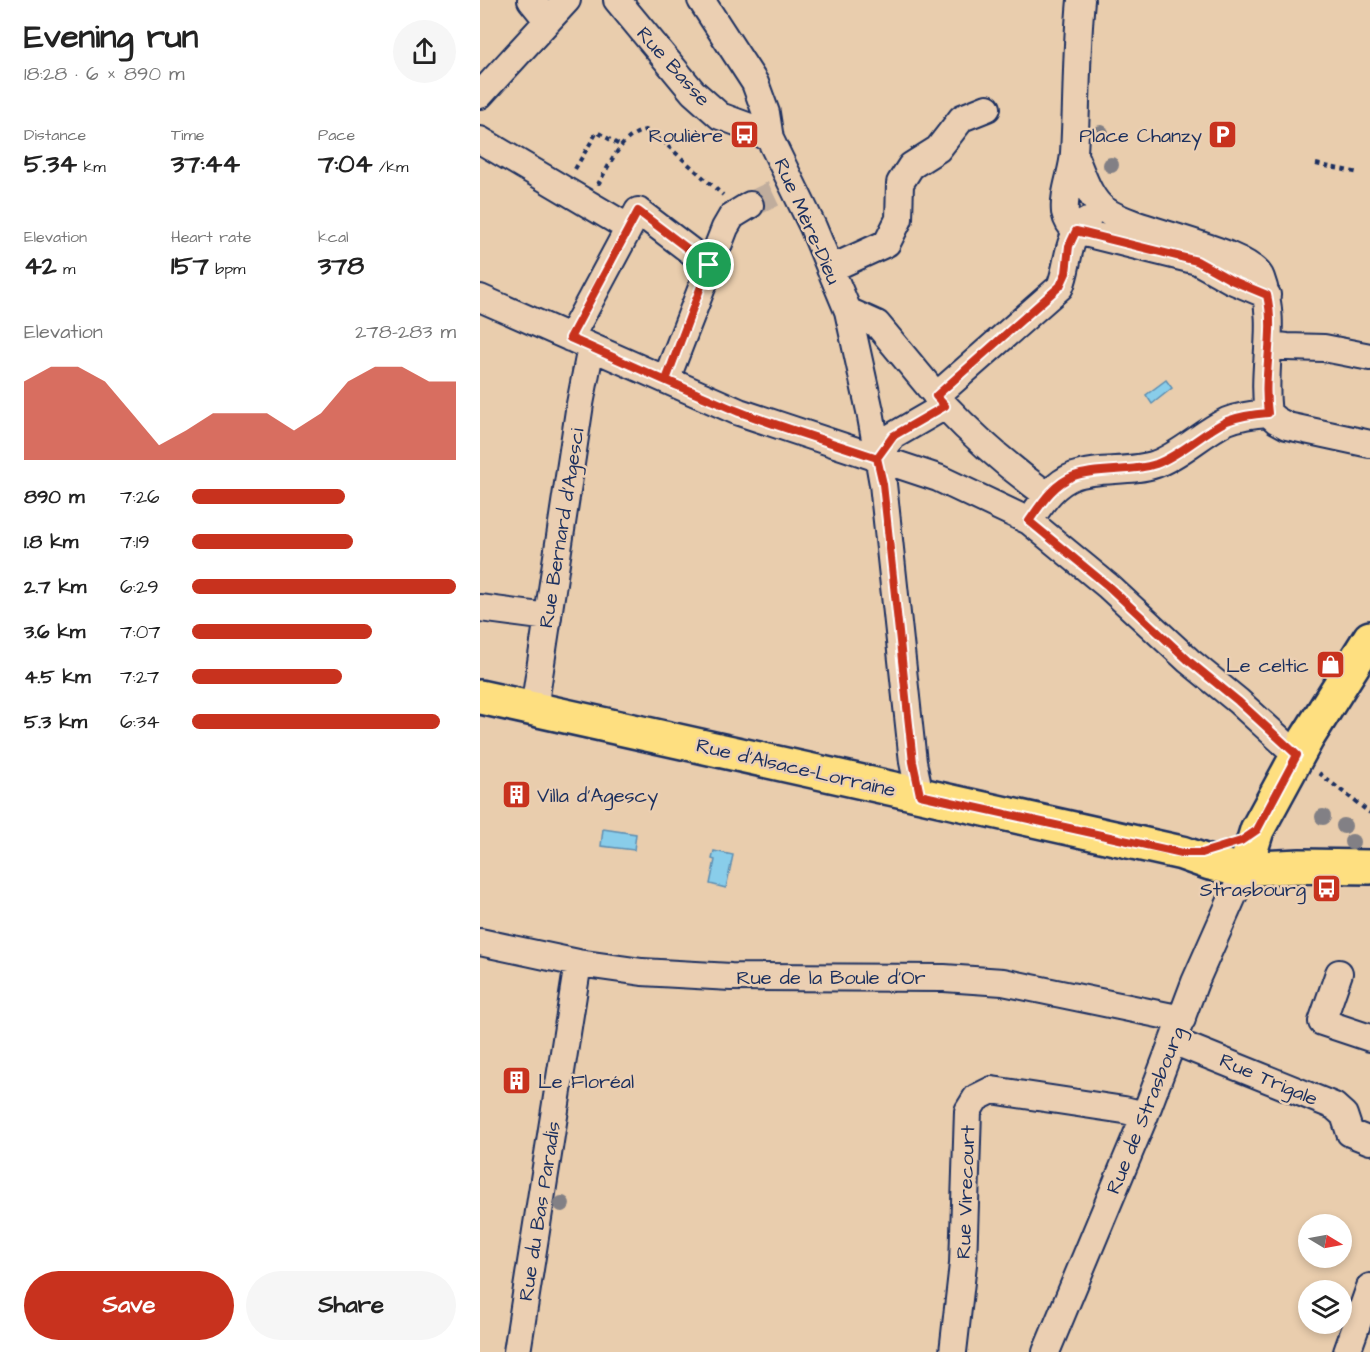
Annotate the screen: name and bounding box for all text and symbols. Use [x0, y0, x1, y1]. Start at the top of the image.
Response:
text: Evening run [24, 14, 198, 60]
button: share [393, 20, 456, 83]
street label: Rue Basse [630, 21, 717, 113]
text: 18:28 · 6 × 890 m [24, 60, 185, 88]
bus stop icon: Roulière [728, 119, 760, 151]
parking icon: Place Chanzy [1207, 119, 1239, 151]
place label: Roulière [648, 122, 723, 150]
place label: Place Chanzy [1079, 122, 1202, 151]
text: Distance [24, 124, 86, 146]
text: Time [171, 124, 205, 146]
text: Pace [318, 124, 355, 146]
text: 5.34 [24, 146, 77, 182]
text: 37:44 [171, 146, 240, 182]
text: 7:04 [318, 146, 372, 182]
street label: Rue Mère-Dieu [767, 154, 847, 289]
text: km [77, 156, 106, 178]
text: /km [372, 156, 408, 178]
text: Elevation [24, 226, 87, 248]
text: Heart rate [171, 226, 251, 248]
text: kcal [318, 226, 349, 248]
pin [683, 239, 734, 290]
text: 42 [24, 248, 57, 284]
text: 157 [171, 248, 209, 284]
text: 378 [318, 248, 364, 284]
icon: arrive [692, 248, 725, 281]
text: m [57, 258, 75, 280]
text: bpm [209, 258, 245, 280]
text: Elevation [24, 318, 103, 346]
text: 278–283 m [355, 318, 456, 346]
street label: Rue Bernard d'Agesci [532, 426, 593, 630]
text: 890 m [24, 483, 85, 511]
text: 7:26 [120, 483, 160, 511]
text: 1.8 km [24, 528, 78, 556]
text: 7:19 [120, 528, 150, 556]
text: 2.7 km [24, 573, 86, 601]
text: 6:29 [120, 573, 159, 601]
text: 3.6 km [24, 618, 85, 646]
text: 7:07 [120, 618, 161, 646]
shop icon: Le celtic [1314, 649, 1346, 681]
place label: Le celtic [1226, 652, 1309, 680]
text: 4.5 km [24, 663, 90, 691]
text: 7:27 [120, 663, 159, 691]
text: 5.3 km [24, 708, 87, 736]
text: 6:34 [120, 708, 160, 736]
street label: Rue d'Alsace-Lorraine [693, 731, 898, 805]
building icon: Villa d'Agescy [500, 779, 532, 811]
place label: Villa d'Agescy [537, 782, 658, 811]
bus stop icon: Strasbourg [1311, 873, 1343, 905]
place label: Strasbourg [1200, 876, 1306, 905]
street label: Rue de la Boule d'Or [736, 964, 926, 992]
street label: Rue de Strasbourg [1100, 1022, 1193, 1199]
street label: Rue Trigale [1215, 1047, 1322, 1114]
building icon: Le Floréal [501, 1065, 533, 1097]
place label: Le Floréal [538, 1068, 634, 1096]
street label: Rue du Bas Paradis [512, 1119, 568, 1303]
street label: Rue Virecourt [950, 1125, 982, 1259]
north arrow [1298, 1214, 1352, 1268]
map controls [1298, 1214, 1352, 1334]
button: Save [24, 1271, 234, 1340]
button: Share [246, 1271, 456, 1340]
button: layers [1298, 1280, 1352, 1334]

